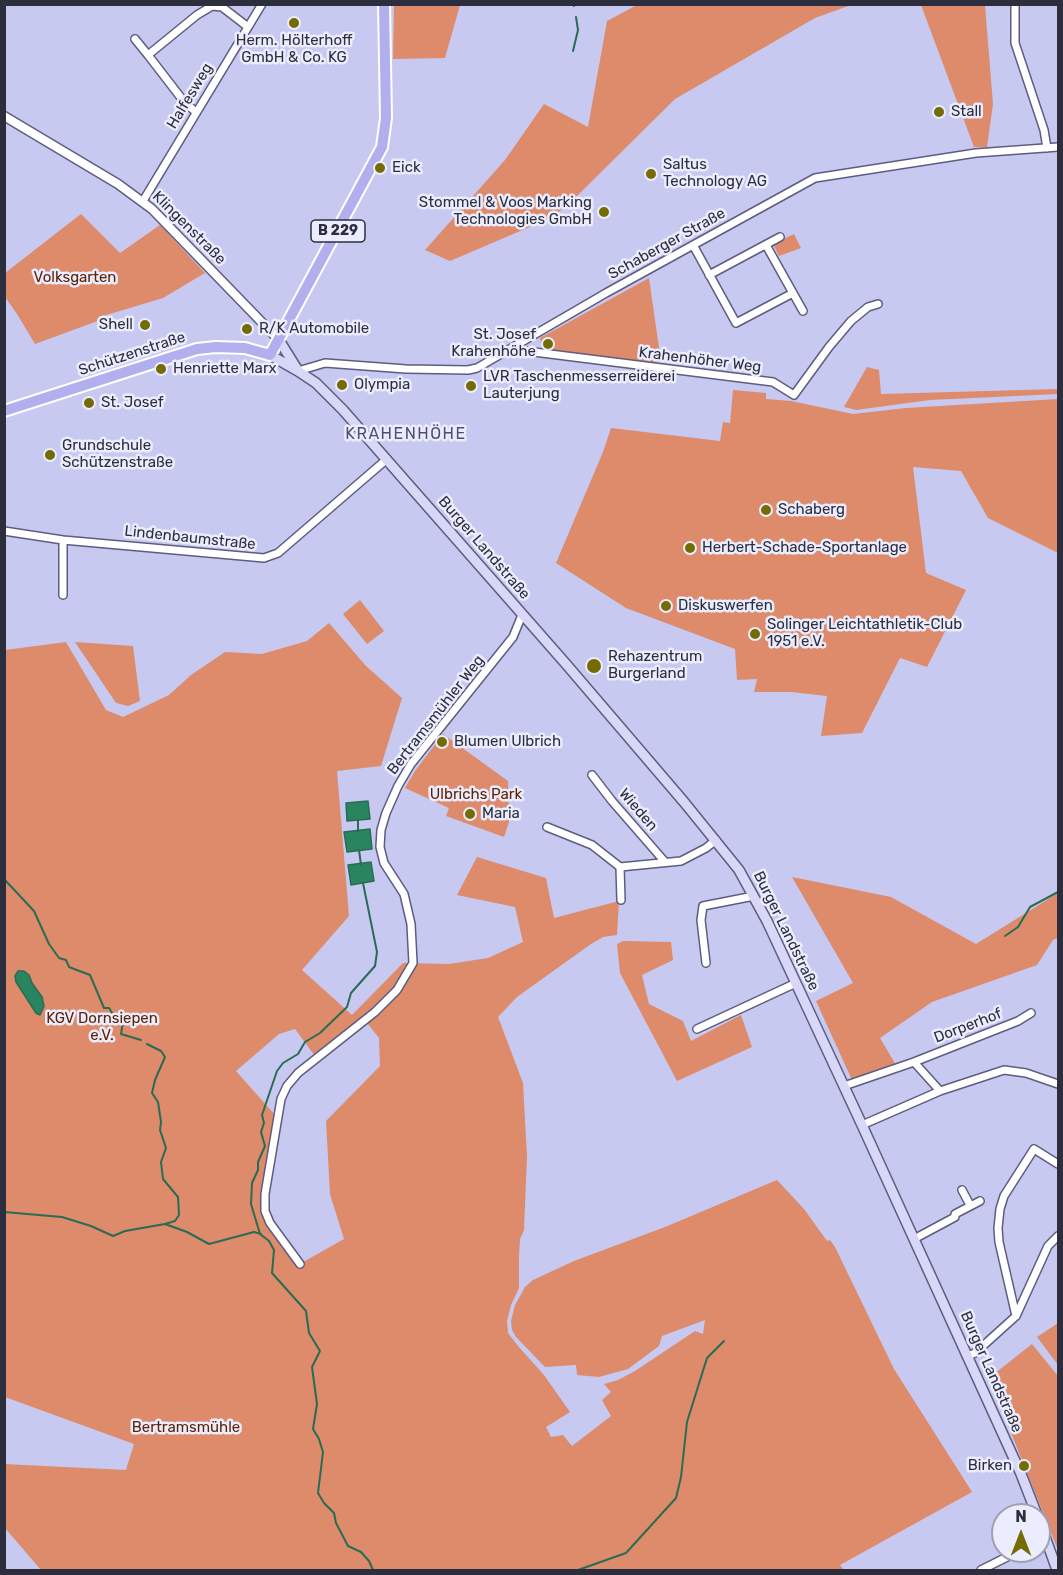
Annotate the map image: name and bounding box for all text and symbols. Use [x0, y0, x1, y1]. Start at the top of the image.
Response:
marker: Herm. Hölterhoff GmbH & Co. KG [287, 16, 301, 30]
place label: Herm. Hölterhoff GmbH & Co. KG [236, 32, 352, 67]
street label: Halfesweg [163, 60, 217, 132]
place label: Stall [951, 103, 982, 121]
marker: Stall [932, 105, 946, 119]
place label: Saltus Technology AG [663, 156, 767, 191]
place label: Eick [392, 159, 421, 177]
marker: Eick [373, 161, 387, 175]
marker: Saltus Technology AG [644, 167, 658, 181]
street label: Klingenstraße [149, 188, 229, 268]
place label: Stommel & Voos Marking Technologies GmbH [419, 194, 592, 229]
street label: Schaberger Straße [605, 204, 729, 284]
marker: Stommel & Voos Marking Technologies GmbH [597, 205, 611, 219]
road number: B 229 [311, 220, 365, 242]
park label: Volksgarten [34, 269, 116, 287]
place label: Shell [99, 316, 133, 334]
marker: Shell [138, 318, 152, 332]
place label: R/K Automobile [259, 320, 369, 338]
marker: R/K Automobile [240, 322, 254, 336]
place label: St. Josef Krahenhöhe [451, 326, 536, 361]
street label: Schützenstraße [76, 328, 188, 380]
marker: St. Josef Krahenhöhe [541, 337, 555, 351]
street label: Krahenhöher Weg [638, 344, 762, 376]
place label: Henriette Marx [173, 360, 277, 378]
marker: Henriette Marx [154, 362, 168, 376]
place label: LVR Taschenmesserreiderei Lauterjung [483, 368, 675, 403]
place label: Olympia [354, 376, 410, 394]
marker: Olympia [335, 378, 349, 392]
marker: LVR Taschenmesserreiderei Lauterjung [464, 379, 478, 393]
place label: St. Josef [101, 394, 164, 412]
marker: St. Josef [82, 396, 96, 410]
district label: KRAHENHÖHE [345, 424, 467, 444]
place label: Grundschule Schützenstraße [62, 437, 173, 472]
marker: Grundschule Schützenstraße [43, 448, 57, 462]
street label: Burger Landstraße [434, 493, 534, 603]
place label: Schaberg [778, 501, 845, 519]
marker: Schaberg [759, 503, 773, 517]
street label: Lindenbaumstraße [124, 522, 256, 554]
place label: Herbert-Schade-Sportanlage [702, 539, 907, 557]
marker: Herbert-Schade-Sportanlage [683, 541, 697, 555]
place label: Diskuswerfen [678, 597, 773, 615]
marker: Diskuswerfen [659, 599, 673, 613]
place label: Solinger Leichtathletik-Club 1951 e.V. [767, 616, 962, 651]
marker: Solinger Leichtathletik-Club 1951 e.V. [748, 627, 762, 641]
place label: Rehazentrum Burgerland [608, 648, 702, 683]
street label: Bertramsmühler Weg [384, 652, 488, 778]
marker: Rehazentrum Burgerland [585, 657, 603, 675]
place label: Blumen Ulbrich [454, 733, 561, 751]
marker: Blumen Ulbrich [435, 735, 449, 749]
street label: Wieden [615, 785, 661, 835]
park label: Ulbrichs Park [430, 786, 522, 804]
place label: Maria [482, 805, 520, 823]
marker: Maria [463, 807, 477, 821]
street label: Burger Landstraße [749, 868, 823, 994]
street label: Dorperhof [932, 1005, 1004, 1047]
park label: KGV Dornsiepen e.V. [46, 1010, 158, 1045]
street label: Burger Landstraße [956, 1309, 1026, 1435]
park label: Bertramsmühle [132, 1419, 240, 1437]
place label: Birken [968, 1457, 1012, 1475]
marker: Birken [1017, 1459, 1031, 1473]
north arrow [991, 1503, 1051, 1563]
text: N [1015, 1507, 1027, 1526]

